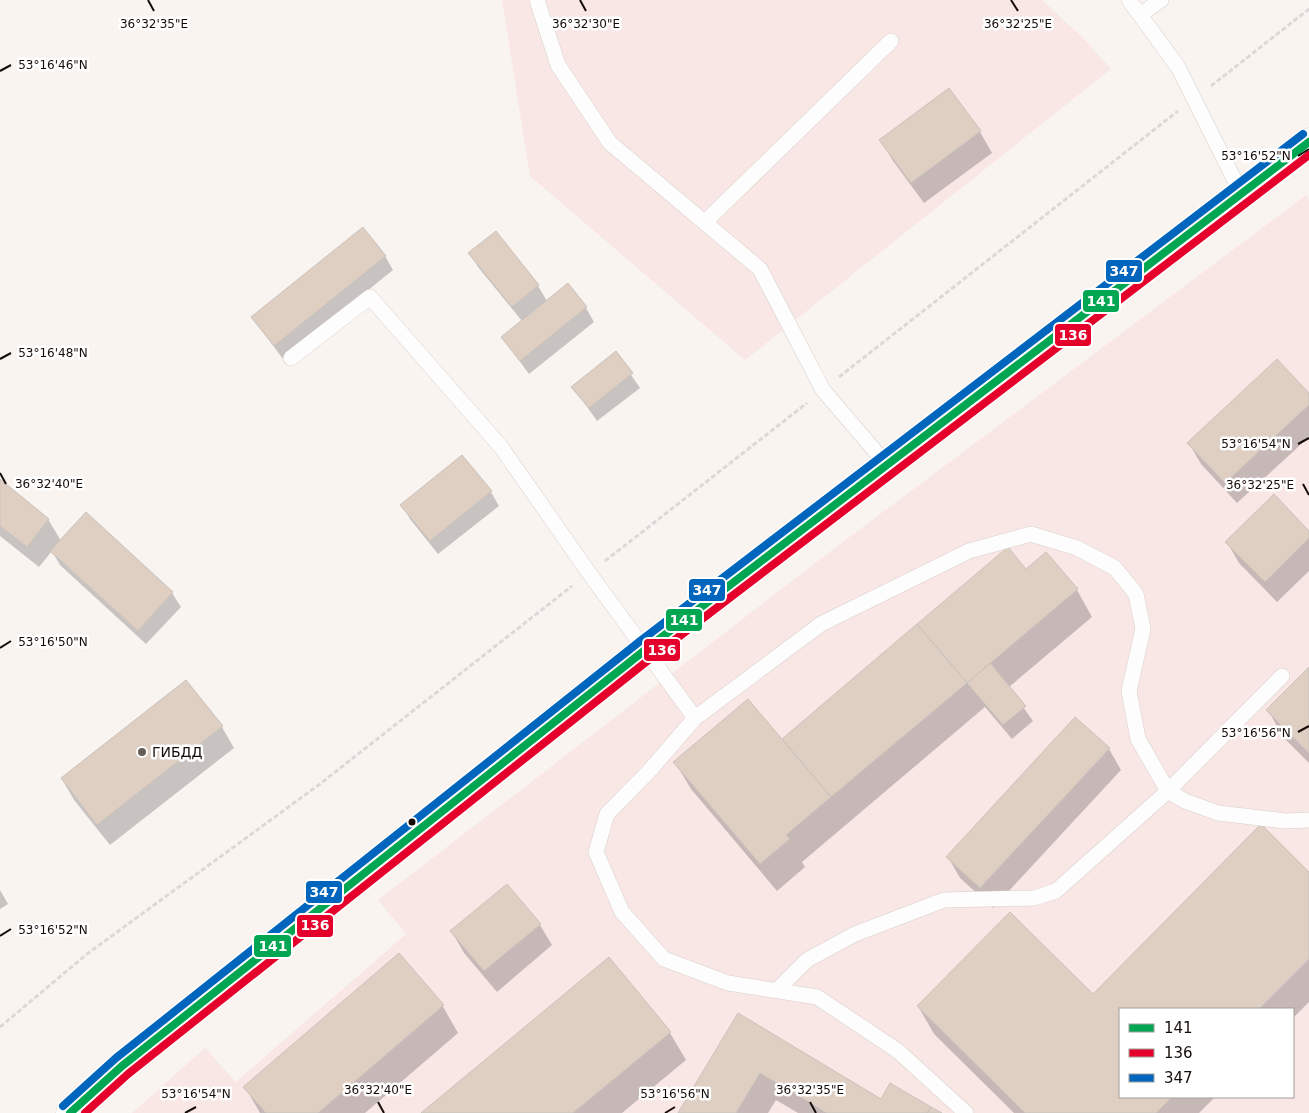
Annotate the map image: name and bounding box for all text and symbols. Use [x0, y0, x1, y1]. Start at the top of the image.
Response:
text: 36°32'35"E [120, 17, 188, 31]
text: 36°32'30"E [552, 17, 620, 31]
text: 36°32'25"E [984, 17, 1052, 31]
text: 53°16'46"N [18, 58, 88, 72]
text: 53°16'52"N [1221, 149, 1291, 163]
line badge: 347 [1105, 259, 1143, 283]
text: 347 [1109, 263, 1139, 279]
line badge: 141 [1082, 289, 1120, 313]
text: 141 [1086, 293, 1116, 309]
line badge: 136 [1054, 323, 1092, 347]
text: 136 [1058, 327, 1088, 343]
text: 53°16'48"N [18, 346, 88, 360]
text: 53°16'54"N [1221, 437, 1291, 451]
text: 36°32'40"E [15, 477, 83, 491]
text: 36°32'25"E [1226, 478, 1294, 492]
line badge: 347 [688, 578, 726, 602]
text: 347 [692, 582, 722, 598]
line badge: 141 [665, 608, 703, 632]
text: 141 [669, 612, 699, 628]
text: 53°16'50"N [18, 635, 88, 649]
line badge: 136 [643, 638, 681, 662]
text: 136 [647, 642, 677, 658]
text: 53°16'56"N [1221, 726, 1291, 740]
place label: ГИБДД [152, 744, 203, 760]
marker: ГИБДД [136, 746, 148, 758]
unlabelled marker [407, 817, 417, 827]
line badge: 347 [305, 880, 343, 904]
text: 347 [309, 884, 339, 900]
line badge: 136 [296, 914, 334, 938]
text: 136 [300, 917, 330, 933]
text: 53°16'52"N [18, 923, 88, 937]
line badge: 141 [253, 934, 292, 958]
text: 141 [258, 938, 288, 954]
legend [1119, 1008, 1294, 1098]
text: 141 [1164, 1019, 1193, 1037]
text: 136 [1164, 1044, 1193, 1062]
text: 347 [1164, 1069, 1193, 1087]
text: 36°32'40"E [344, 1083, 412, 1097]
text: 36°32'35"E [776, 1083, 844, 1097]
text: 53°16'54"N [161, 1087, 231, 1101]
text: 53°16'56"N [640, 1087, 710, 1101]

